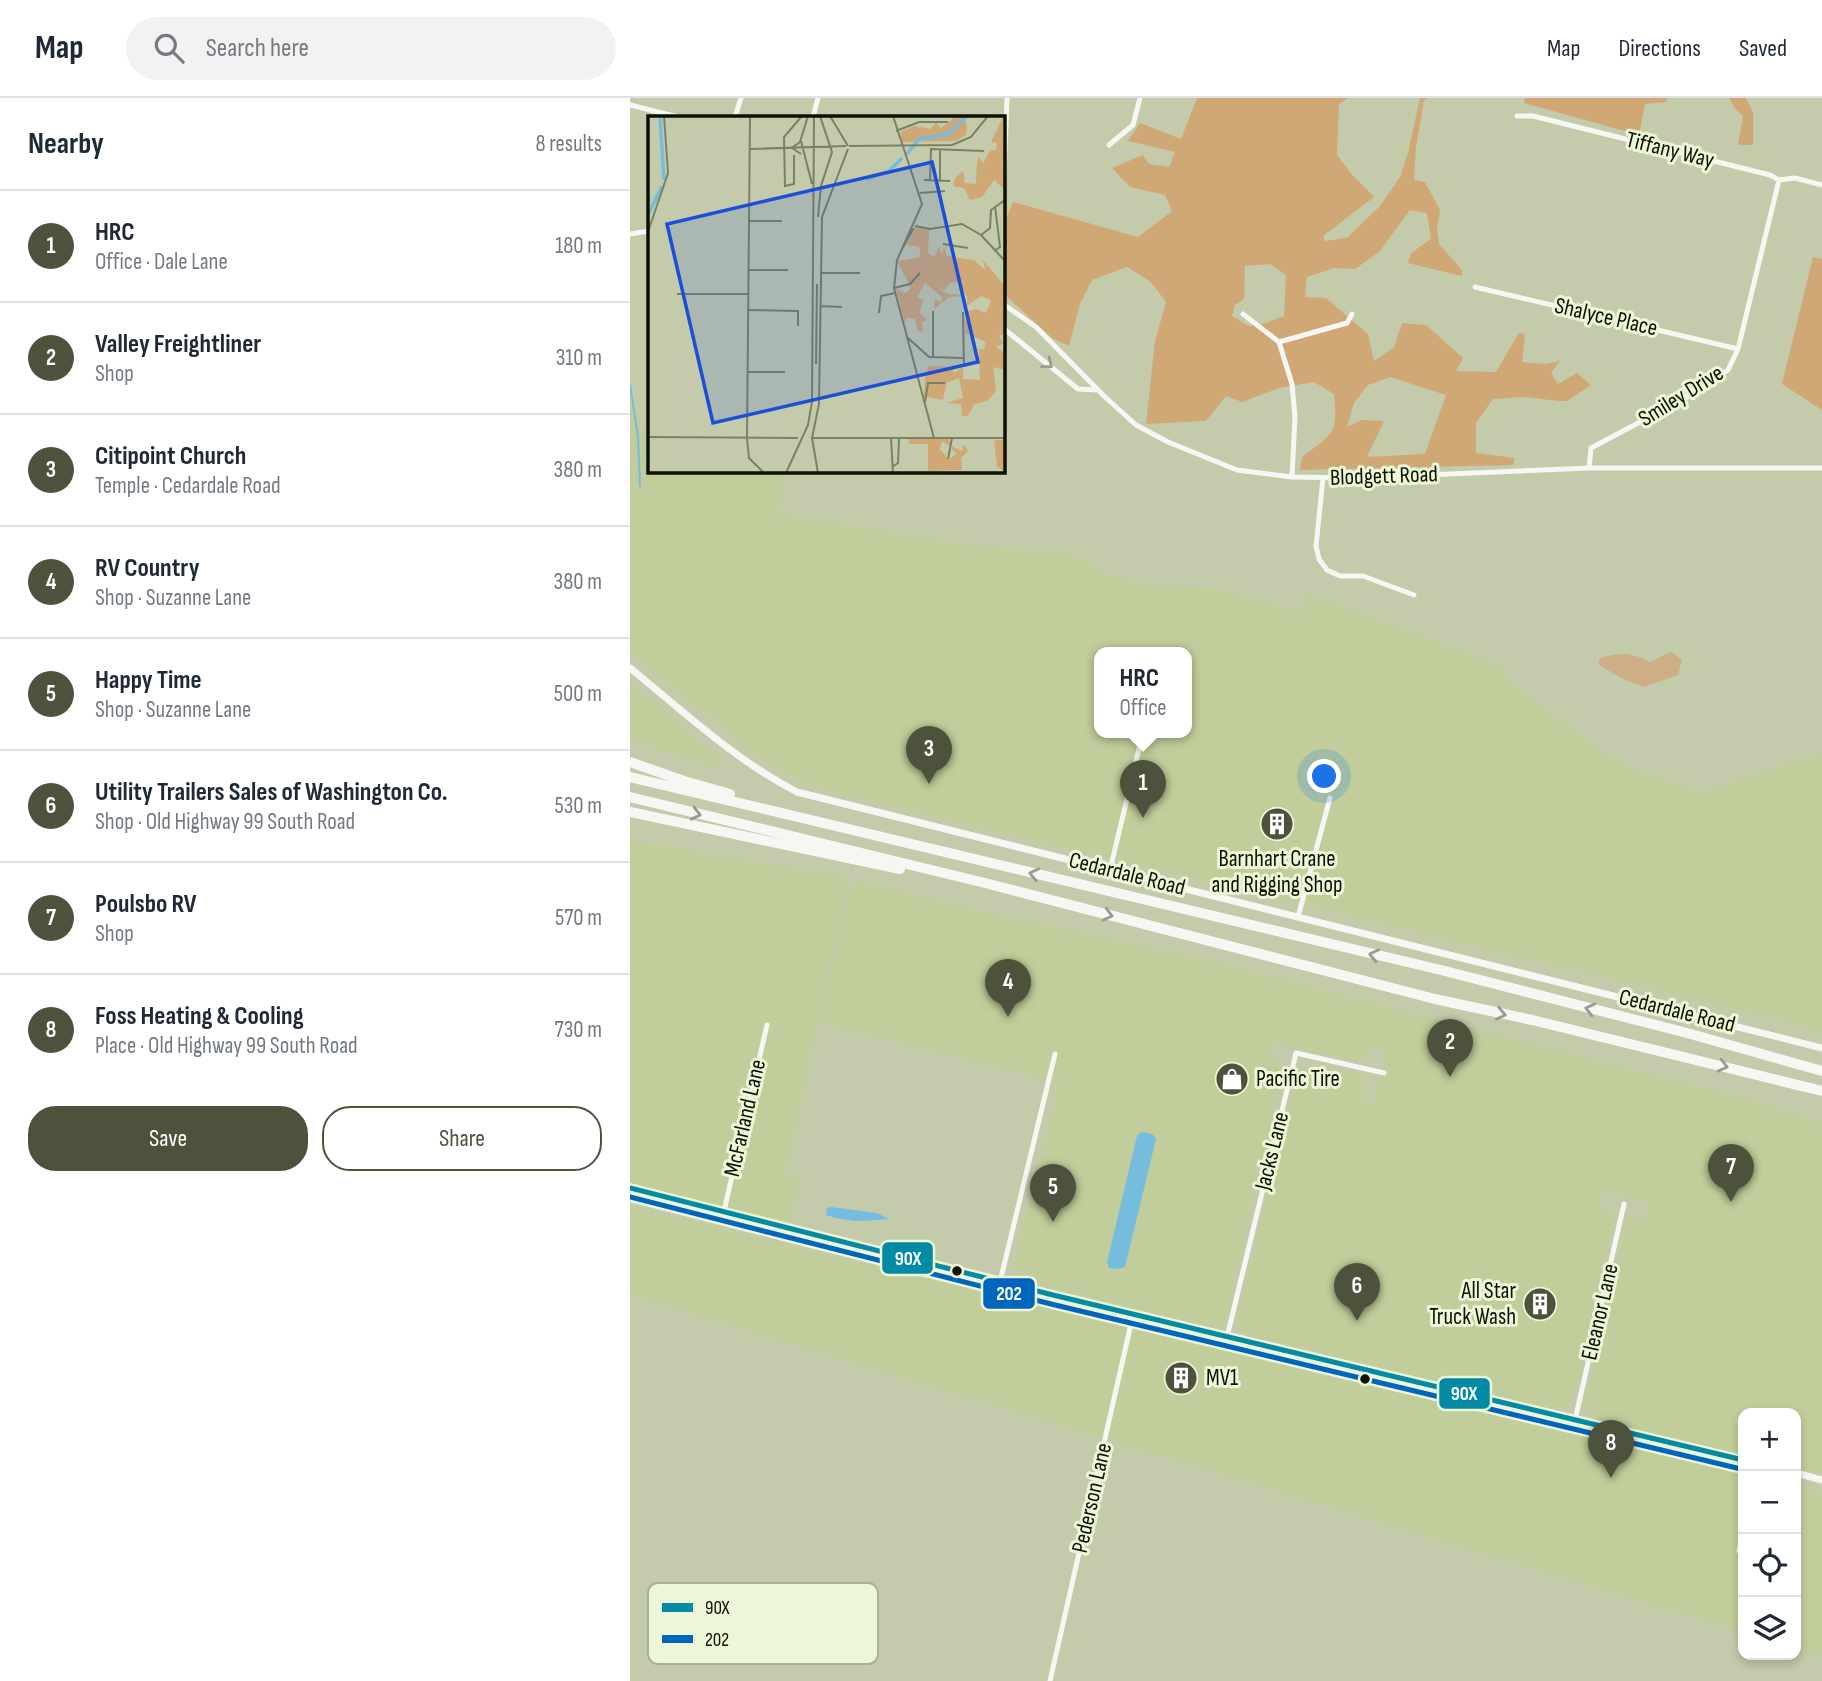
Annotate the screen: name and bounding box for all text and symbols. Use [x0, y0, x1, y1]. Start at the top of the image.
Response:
search box [126, 17, 616, 80]
text: Map [35, 28, 84, 68]
icon: search [150, 29, 188, 67]
text: Search here [206, 33, 309, 64]
text: Map [1547, 34, 1580, 63]
text: Directions [1618, 34, 1701, 63]
text: Saved [1739, 34, 1787, 63]
inset map [648, 116, 1004, 472]
text: Nearby [28, 126, 104, 162]
street label: Tiffany Way [1623, 126, 1717, 174]
text: 8 results [536, 130, 602, 158]
text: HRC [95, 217, 135, 248]
text: 1 [46, 232, 56, 260]
text: 180 m [555, 232, 602, 260]
text: Office · Dale Lane [95, 248, 228, 276]
street label: Shalyce Place [1552, 292, 1660, 342]
text: Valley Freightliner [95, 329, 261, 360]
text: 2 [46, 344, 56, 372]
text: 310 m [556, 344, 602, 372]
one-way arrow [1041, 356, 1053, 369]
street label: Smiley Drive [1633, 359, 1729, 433]
text: Shop [95, 360, 134, 388]
text: Citipoint Church [95, 441, 246, 472]
text: 3 [46, 456, 56, 484]
text: 380 m [554, 456, 602, 484]
street label: Blodgett Road [1330, 460, 1438, 492]
text: Temple · Cedardale Road [95, 472, 281, 500]
text: RV Country [95, 553, 199, 584]
text: 4 [46, 568, 56, 596]
text: 380 m [554, 568, 602, 596]
text: Shop · Suzanne Lane [95, 584, 251, 612]
popup [1094, 647, 1192, 738]
text: HRC [1119, 663, 1159, 694]
text: Happy Time [95, 665, 202, 696]
text: 5 [46, 680, 56, 708]
text: 500 m [554, 680, 602, 708]
text: Office [1119, 694, 1167, 722]
text: Shop · Suzanne Lane [95, 696, 251, 724]
pin: 3 [906, 726, 952, 784]
your location [1307, 759, 1341, 793]
pin: 1 [1120, 760, 1166, 818]
text: Utility Trailers Sales of Washington Co. [95, 777, 448, 808]
text: 6 [46, 792, 56, 820]
text: 530 m [554, 792, 602, 820]
one-way arrow [690, 805, 702, 820]
building icon: Barnhart Crane and Rigging Shop [1258, 805, 1296, 843]
text: Shop · Old Highway 99 South Road [95, 808, 355, 836]
place label: Barnhart Crane and Rigging Shop [1212, 845, 1342, 899]
street label: Cedardale Road [1066, 846, 1188, 902]
one-way arrow [1028, 867, 1040, 882]
text: Poulsbo RV [95, 889, 197, 920]
text: 7 [46, 904, 56, 932]
text: 570 m [555, 904, 602, 932]
one-way arrow [1101, 907, 1113, 921]
text: Shop [95, 920, 134, 948]
one-way arrow [1368, 948, 1380, 963]
pin: 4 [985, 959, 1031, 1017]
street label: Cedardale Road [1616, 983, 1738, 1039]
text: Foss Heating & Cooling [95, 1001, 304, 1032]
one-way arrow [1585, 1003, 1597, 1017]
one-way arrow [1495, 1005, 1507, 1020]
text: 8 [46, 1016, 56, 1044]
text: 730 m [554, 1016, 602, 1044]
pin: 2 [1427, 1019, 1473, 1077]
text: Place · Old Highway 99 South Road [95, 1032, 358, 1060]
street label: McFarland Lane [718, 1057, 772, 1179]
one-way arrow [1717, 1058, 1729, 1072]
shop icon: Pacific Tire [1213, 1060, 1251, 1098]
place label: Pacific Tire [1256, 1065, 1340, 1093]
button: Save [28, 1106, 308, 1171]
button: Share [322, 1106, 602, 1171]
street label: Jacks Lane [1249, 1109, 1295, 1194]
pin: 7 [1708, 1144, 1754, 1202]
pin: 5 [1030, 1164, 1076, 1222]
line badge: 90X [881, 1241, 934, 1275]
text: 90X [895, 1248, 921, 1271]
street label: Eleanor Lane [1575, 1261, 1625, 1363]
pin: 6 [1334, 1263, 1380, 1321]
unlabelled marker [950, 1264, 964, 1278]
line badge: 202 [982, 1277, 1036, 1310]
place label: All Star Truck Wash [1429, 1277, 1516, 1331]
text: 202 [996, 1283, 1022, 1306]
building icon: All Star Truck Wash [1521, 1285, 1559, 1323]
building icon: MV1 [1162, 1359, 1200, 1397]
place label: MV1 [1206, 1364, 1238, 1392]
unlabelled marker [1358, 1372, 1372, 1386]
line badge: 90X [1438, 1377, 1491, 1410]
text: 90X [1451, 1383, 1477, 1406]
map controls [1738, 1408, 1801, 1660]
button: + [1738, 1408, 1801, 1471]
pin: 8 [1588, 1420, 1634, 1478]
street label: Pederson Lane [1066, 1440, 1118, 1556]
button: − [1738, 1471, 1801, 1534]
button: locate [1738, 1534, 1801, 1597]
legend [648, 1583, 878, 1664]
text: 90X [705, 1597, 730, 1620]
button: layers [1738, 1597, 1801, 1660]
text: 202 [705, 1629, 729, 1652]

